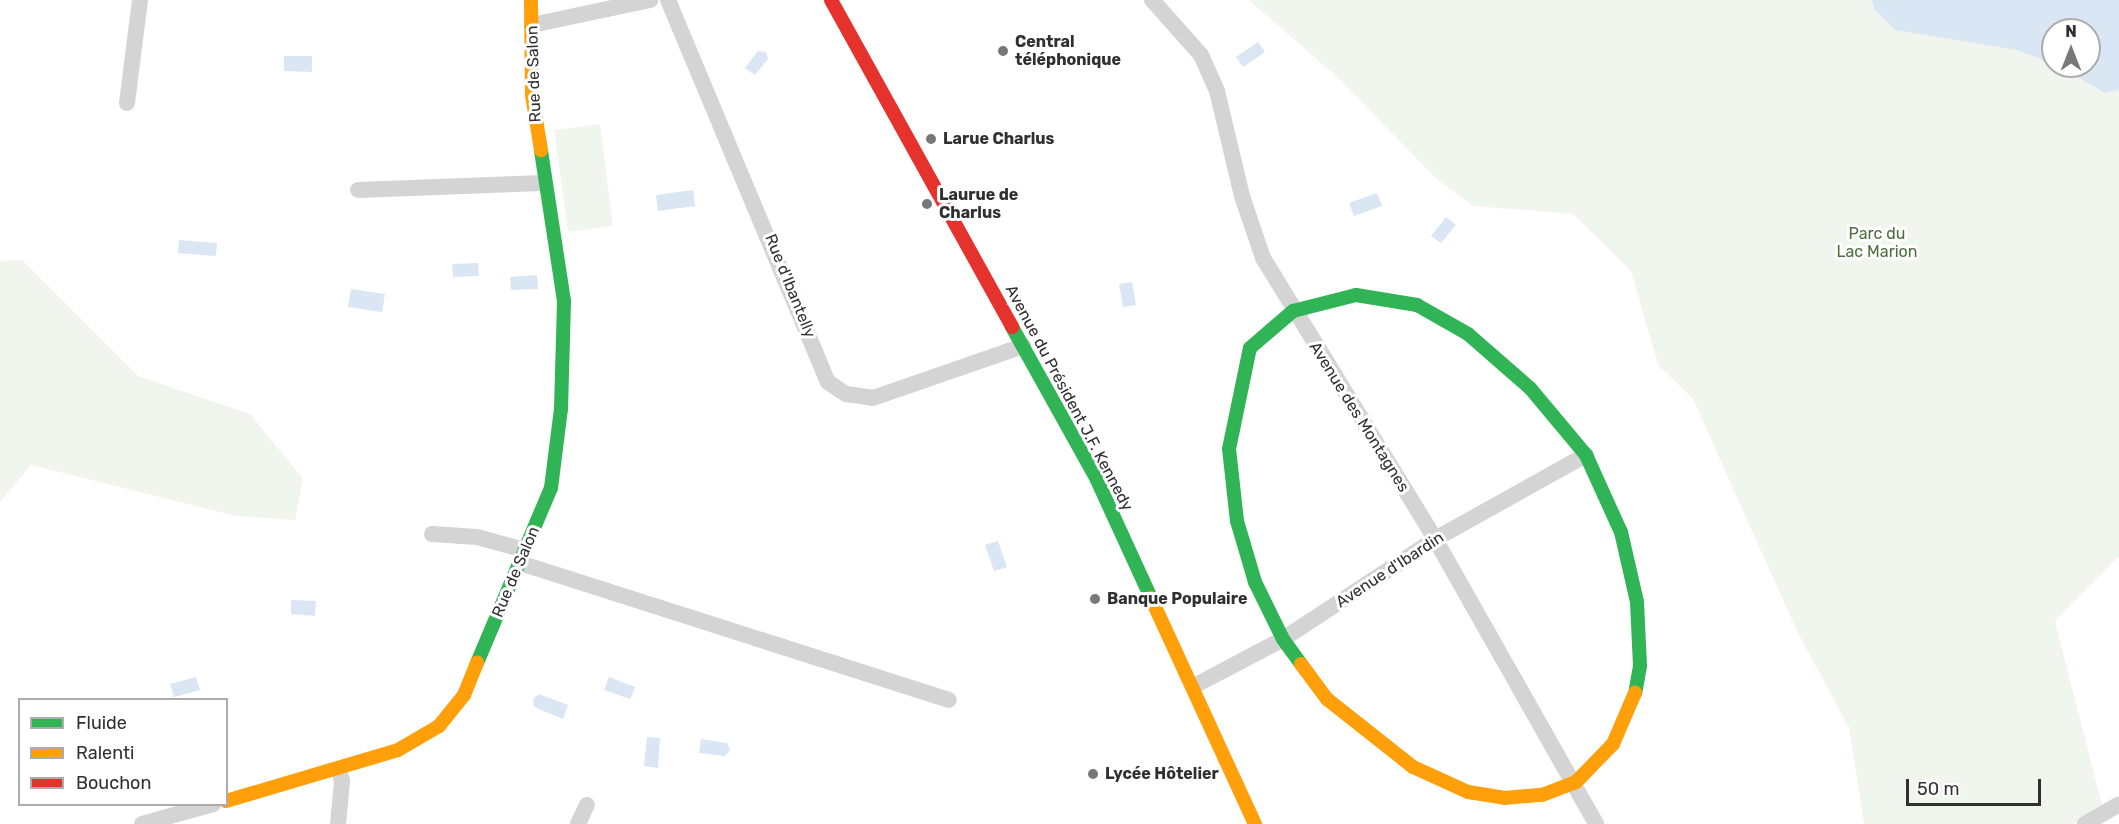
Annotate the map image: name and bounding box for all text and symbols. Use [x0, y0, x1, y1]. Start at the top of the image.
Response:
north arrow [2041, 18, 2101, 78]
text: N [2065, 22, 2077, 41]
street label: Rue de Salon [523, 25, 545, 123]
place label: Central téléphonique [1015, 32, 1121, 70]
marker: Central téléphonique [996, 44, 1010, 58]
place label: Larue Charlus [943, 129, 1054, 149]
marker: Larue Charlus [924, 132, 938, 146]
place label: Laurue de Charlus [939, 185, 1018, 223]
marker: Laurue de Charlus [920, 197, 934, 211]
park label: Parc du Lac Marion [1837, 224, 1917, 262]
street label: Rue d'Ibantelly [760, 231, 820, 341]
street label: Avenue du Président J.F. Kennedy [1001, 282, 1137, 514]
street label: Avenue des Montagnes [1305, 338, 1413, 496]
street label: Rue de Salon [488, 524, 544, 620]
street label: Avenue d'Ibardin [1332, 528, 1448, 612]
place label: Banque Populaire [1107, 589, 1247, 609]
marker: Banque Populaire [1088, 592, 1102, 606]
legend [18, 698, 228, 806]
text: Fluide [76, 712, 127, 734]
text: Ralenti [76, 742, 134, 764]
place label: Lycée Hôtelier [1105, 764, 1219, 784]
marker: Lycée Hôtelier [1086, 767, 1100, 781]
scale bar [1909, 767, 2044, 805]
text: Bouchon [76, 772, 151, 794]
text: 50 m [1917, 778, 1960, 800]

